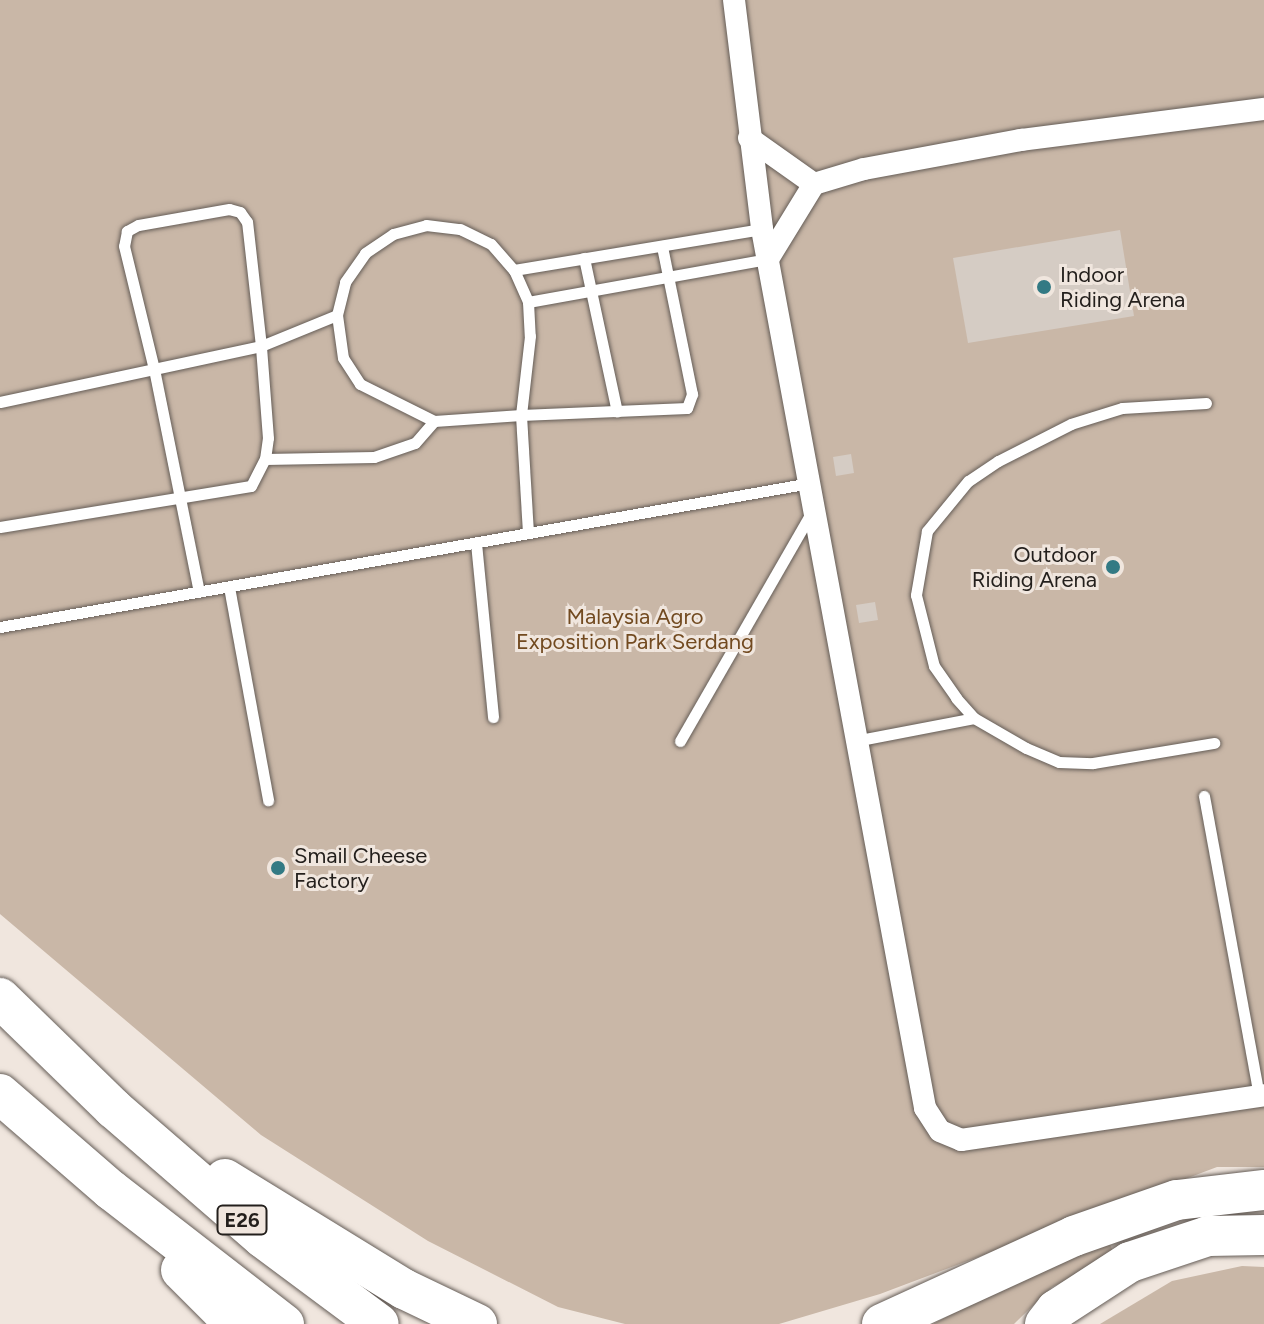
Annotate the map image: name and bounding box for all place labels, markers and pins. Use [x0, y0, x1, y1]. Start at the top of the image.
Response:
place label: Indoor Riding Arena [1060, 261, 1185, 312]
marker: Indoor Riding Arena [1035, 278, 1053, 296]
place label: Outdoor Riding Arena [972, 541, 1097, 592]
marker: Outdoor Riding Arena [1104, 558, 1122, 576]
place label: Smail Cheese Factory [294, 842, 427, 894]
marker: Smail Cheese Factory [269, 859, 287, 877]

